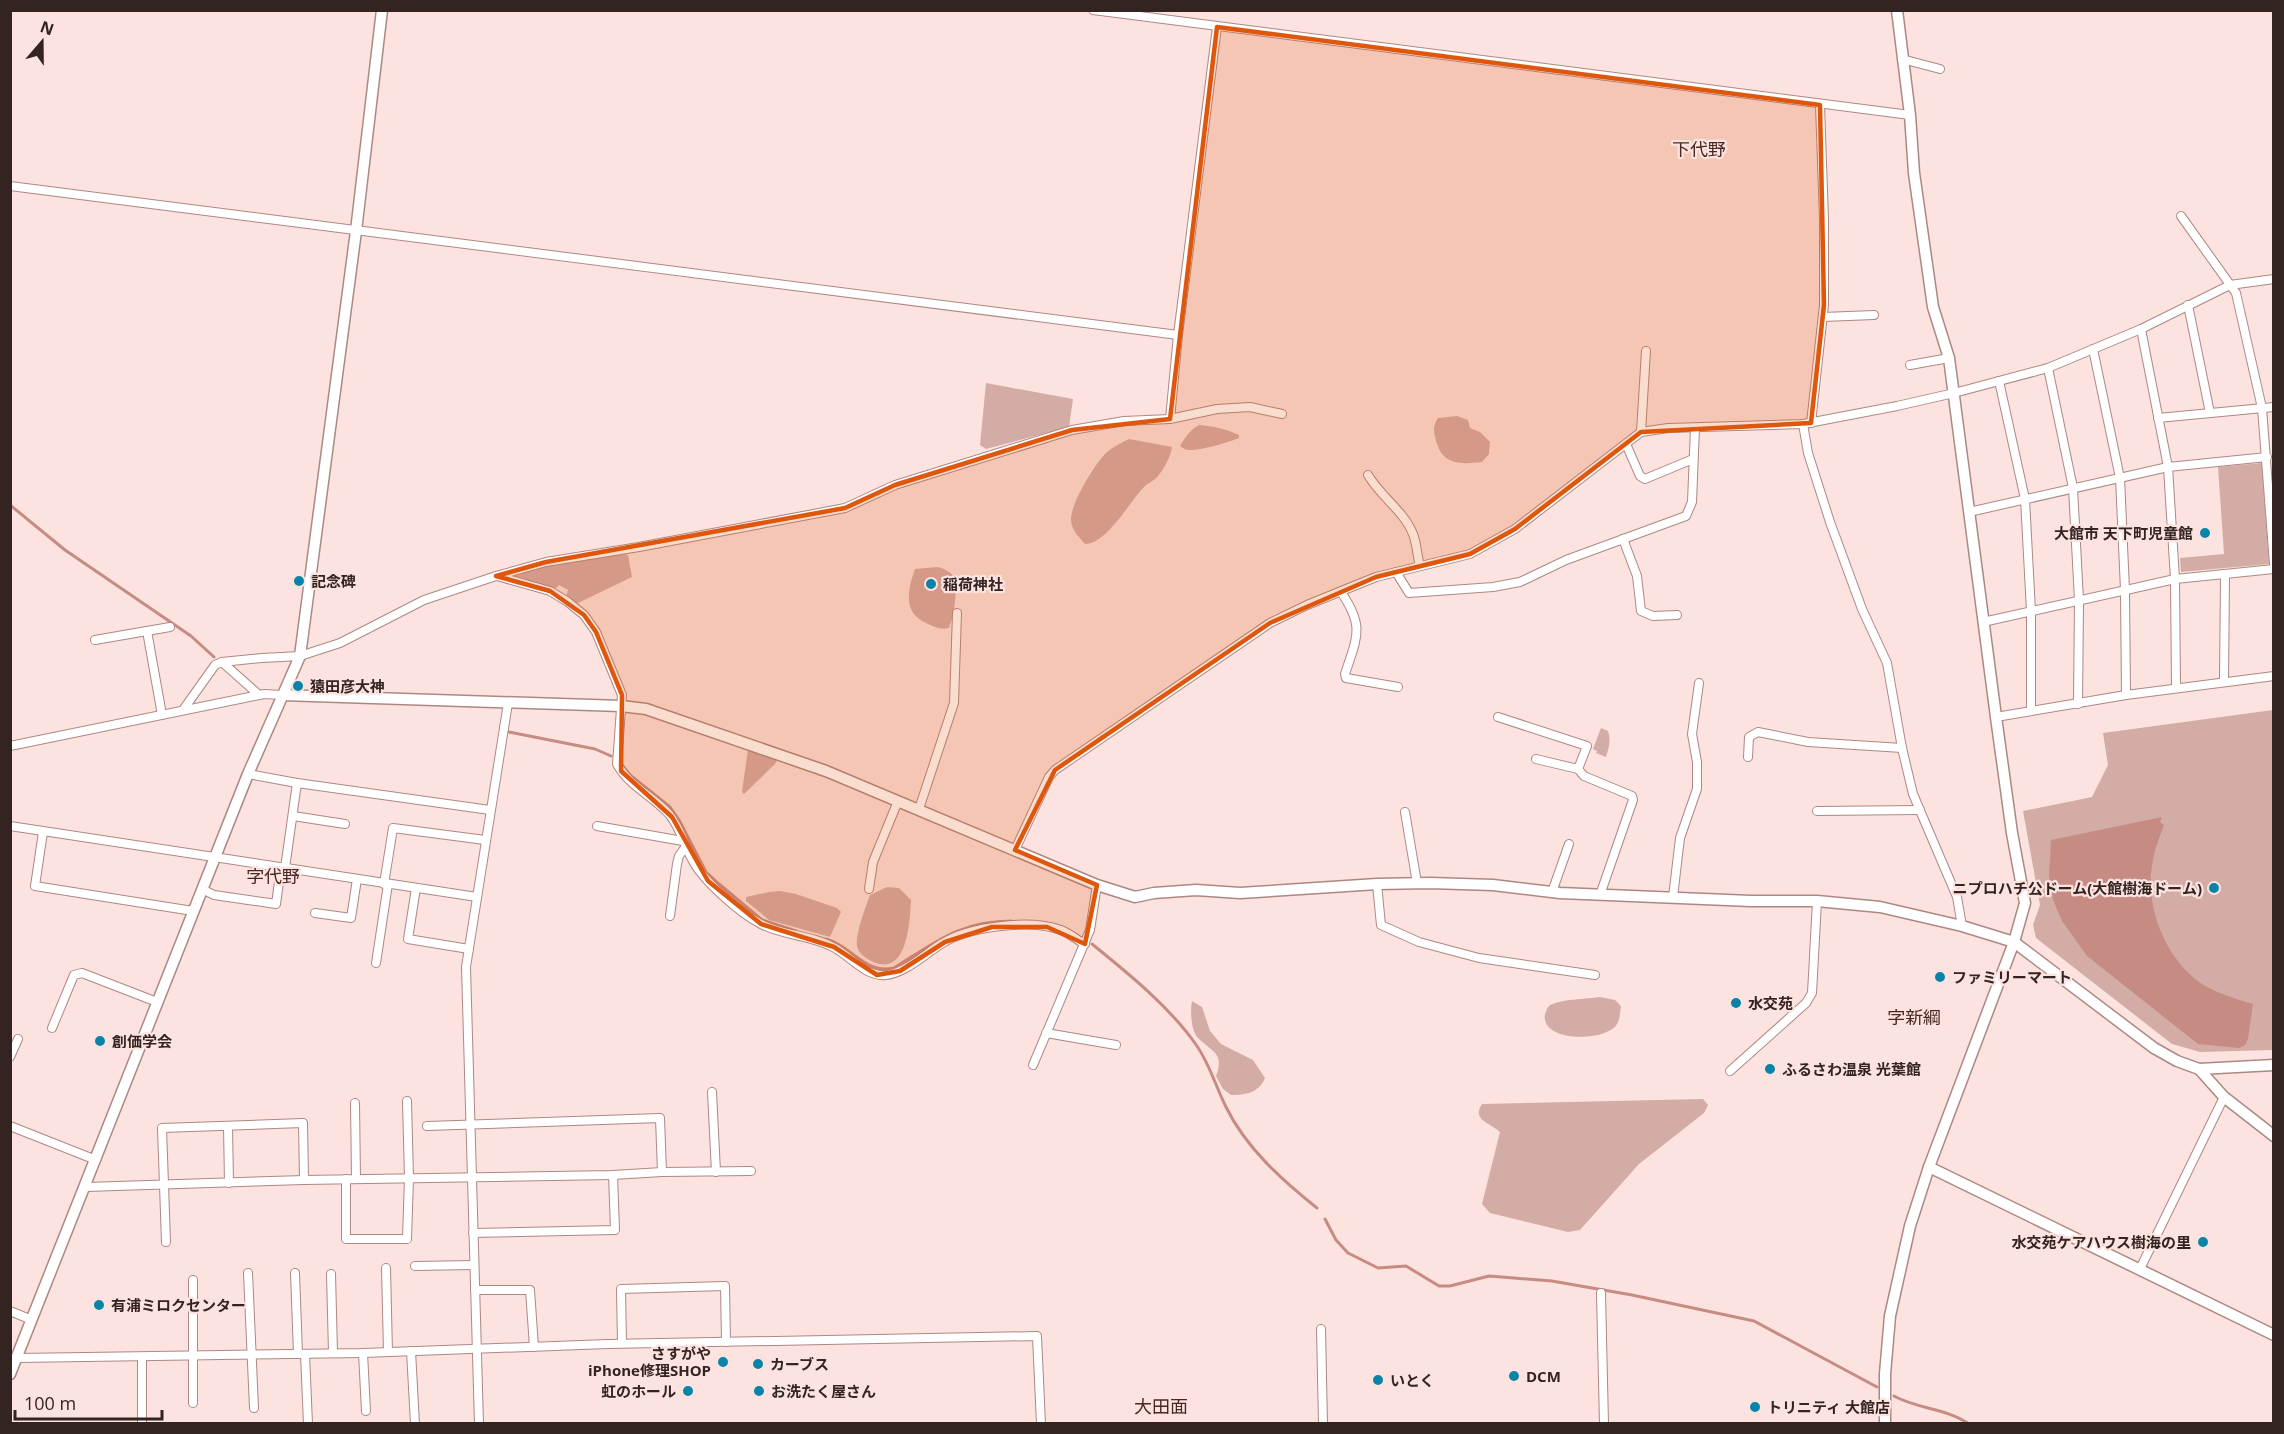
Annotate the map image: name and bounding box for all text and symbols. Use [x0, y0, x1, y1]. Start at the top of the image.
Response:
north arrow [12, 12, 72, 72]
text: N [37, 15, 57, 40]
district label: 下代野 [1672, 137, 1726, 161]
place label: 大館市 天下町児童館 [2054, 523, 2193, 543]
marker: 大館市 天下町児童館 [2198, 526, 2212, 540]
place label: 記念碑 [311, 571, 356, 591]
marker: 記念碑 [292, 574, 306, 588]
place label: 稲荷神社 [943, 574, 1003, 594]
marker: 稲荷神社 [924, 577, 938, 591]
place label: 猿田彦大神 [310, 676, 385, 696]
marker: 猿田彦大神 [291, 679, 305, 693]
district label: 字代野 [246, 864, 300, 888]
place label: ニプロハチ公ドーム(大館樹海ドーム) [1953, 878, 2202, 898]
marker: ニプロハチ公ドーム(大館樹海ドーム) [2207, 881, 2221, 895]
place label: ファミリーマート [1952, 967, 2072, 987]
marker: ファミリーマート [1933, 970, 1947, 984]
place label: 水交苑 [1748, 993, 1793, 1013]
marker: 水交苑 [1729, 996, 1743, 1010]
district label: 字新綱 [1887, 1005, 1941, 1029]
place label: 創価学会 [112, 1031, 172, 1051]
marker: 創価学会 [93, 1034, 107, 1048]
place label: ふるさわ温泉 光葉館 [1782, 1059, 1921, 1079]
marker: ふるさわ温泉 光葉館 [1763, 1062, 1777, 1076]
place label: 水交苑ケアハウス樹海の里 [2012, 1232, 2191, 1252]
marker: 水交苑ケアハウス樹海の里 [2196, 1235, 2210, 1249]
place label: 有浦ミロクセンター [111, 1295, 246, 1315]
marker: 有浦ミロクセンター [92, 1298, 106, 1312]
place label: さすがや iPhone修理SHOP [588, 1343, 711, 1380]
place label: カーブス [770, 1354, 829, 1374]
marker: さすがや iPhone修理SHOP [716, 1355, 730, 1369]
marker: カーブス [751, 1357, 765, 1371]
place label: DCM [1526, 1366, 1561, 1386]
marker: DCM [1507, 1369, 1521, 1383]
place label: いとく [1390, 1370, 1435, 1390]
marker: いとく [1371, 1373, 1385, 1387]
place label: 虹のホール [601, 1381, 676, 1401]
place label: お洗たく屋さん [771, 1381, 876, 1401]
scale bar [15, 1383, 162, 1421]
marker: 虹のホール [681, 1384, 695, 1398]
marker: お洗たく屋さん [752, 1384, 766, 1398]
text: 100 m [24, 1391, 76, 1415]
district label: 大田面 [1134, 1394, 1188, 1418]
place label: トリニティ 大館店 [1767, 1397, 1890, 1417]
marker: トリニティ 大館店 [1748, 1400, 1762, 1414]

